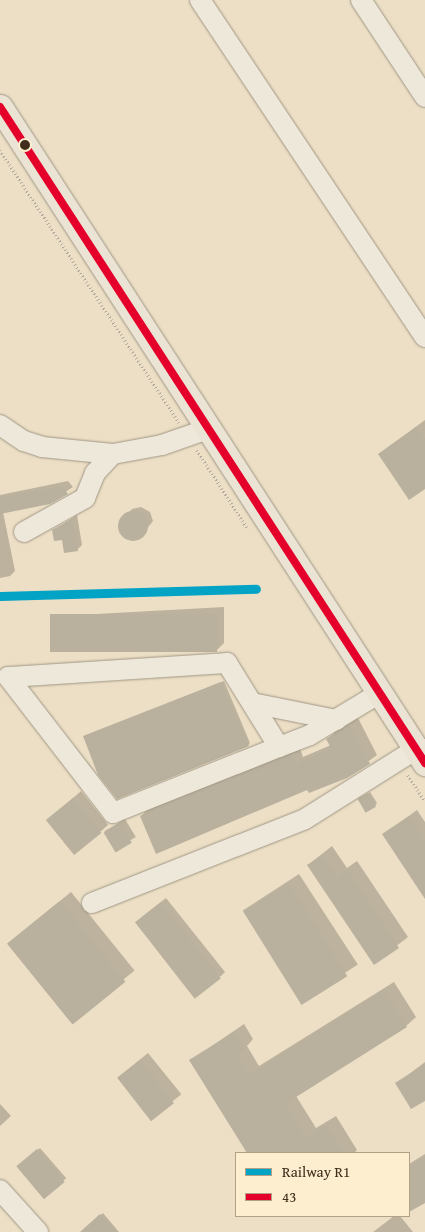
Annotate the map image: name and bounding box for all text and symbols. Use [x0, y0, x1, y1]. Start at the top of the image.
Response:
unlabelled marker [20, 140, 30, 150]
legend [235, 1152, 410, 1217]
text: Railway R1 [282, 1161, 350, 1182]
text: 43 [282, 1186, 296, 1207]

